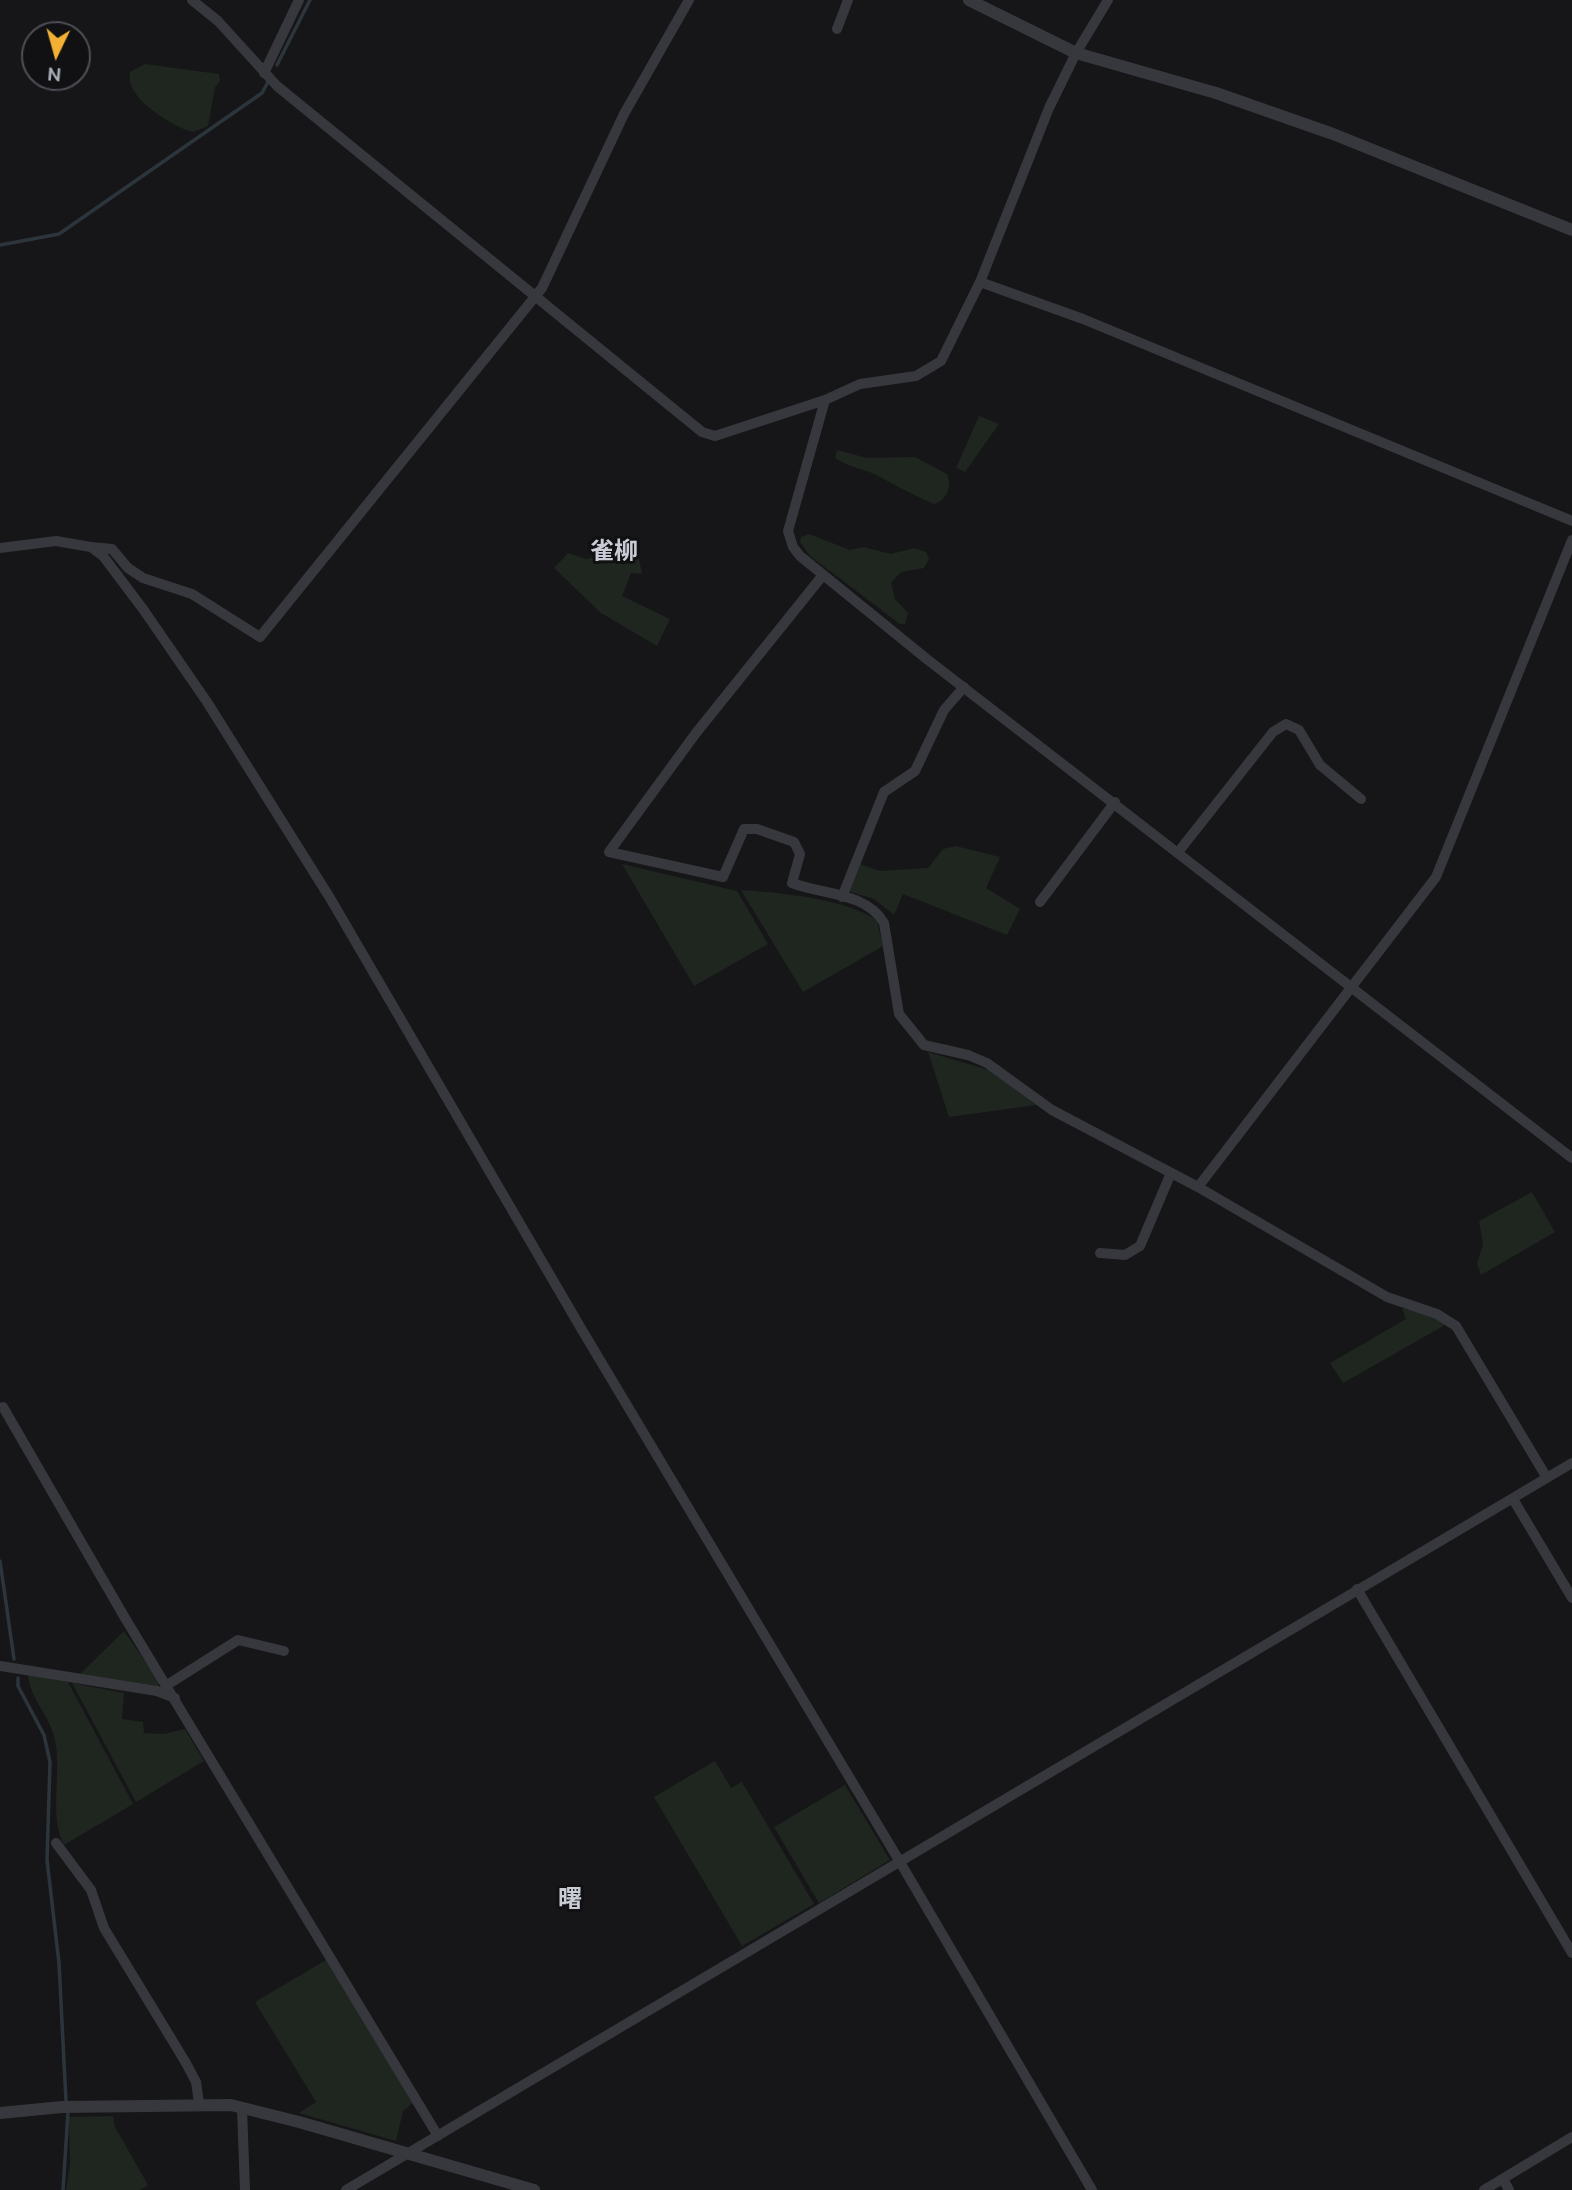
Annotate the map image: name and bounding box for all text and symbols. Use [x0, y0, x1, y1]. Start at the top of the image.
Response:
north arrow [21, 21, 91, 91]
text: N [46, 63, 62, 87]
district label: 雀柳 [590, 537, 638, 565]
district label: 曙 [558, 1885, 582, 1913]

